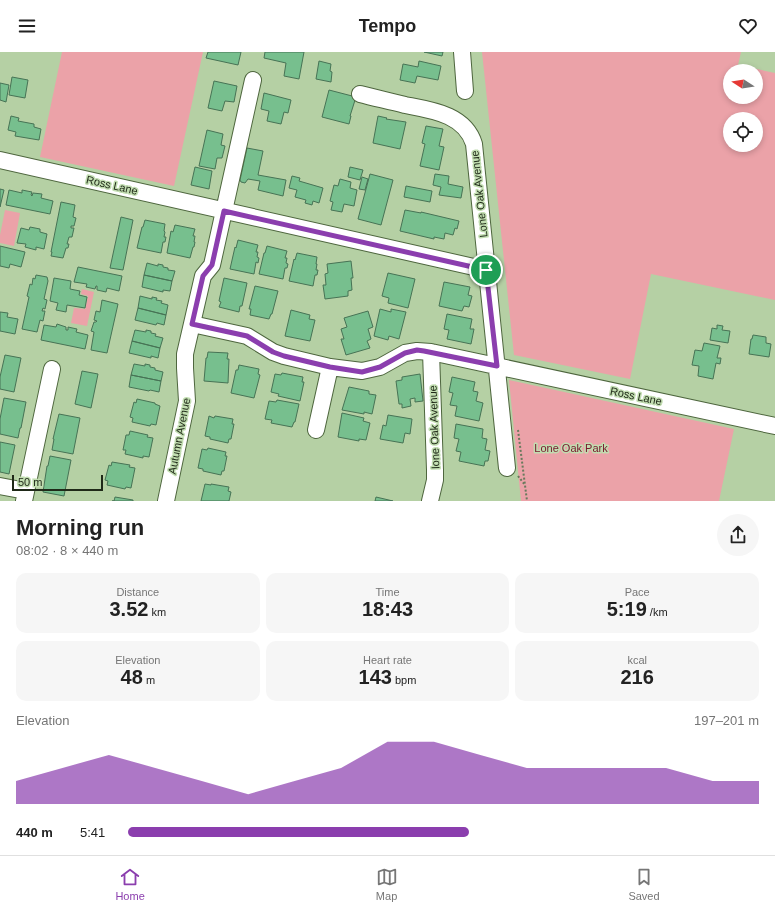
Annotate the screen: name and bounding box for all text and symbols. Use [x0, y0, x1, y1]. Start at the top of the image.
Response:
icon: menu [16, 15, 38, 37]
icon: heart [737, 15, 759, 37]
text: Tempo [359, 16, 416, 36]
north arrow [723, 64, 763, 104]
map controls [723, 64, 763, 152]
button: locate [723, 112, 763, 152]
street label: Lone Oak Avenue [468, 150, 490, 238]
street label: Ross Lane [85, 173, 139, 197]
pin [469, 253, 503, 287]
icon: arrive [475, 259, 497, 281]
street label: lone Oak Avenue [427, 385, 441, 469]
street label: Ross Lane [609, 385, 663, 407]
street label: Autumn Avenue [166, 397, 192, 475]
park label: Lone Oak Park [534, 442, 608, 454]
scale bar [12, 473, 103, 492]
text: 50 m [18, 476, 42, 488]
button: share [717, 514, 759, 556]
text: Morning run [16, 515, 144, 540]
text: 08:02 · 8 × 440 m [16, 543, 118, 558]
text: Distance [116, 586, 159, 598]
text: Time [375, 586, 400, 598]
text: Pace [625, 586, 650, 598]
text: 3.52 [109, 598, 148, 620]
text: 18:43 [362, 598, 413, 620]
text: 5:19 [607, 598, 647, 620]
text: km [148, 606, 166, 618]
text: /km [647, 606, 668, 618]
text: Elevation [115, 654, 160, 666]
text: Heart rate [363, 654, 412, 666]
text: kcal [627, 654, 647, 666]
text: 48 [121, 666, 143, 688]
text: 143 [359, 666, 392, 688]
text: 216 [620, 666, 654, 688]
text: m [143, 674, 155, 686]
text: bpm [392, 674, 416, 686]
text: Elevation [16, 713, 69, 728]
text: 197–201 m [694, 713, 759, 728]
text: 440 m [16, 825, 53, 840]
text: 5:41 [80, 825, 105, 840]
tab: Home [115, 866, 145, 902]
tab: Map [376, 866, 398, 902]
tab: Saved [628, 866, 660, 902]

